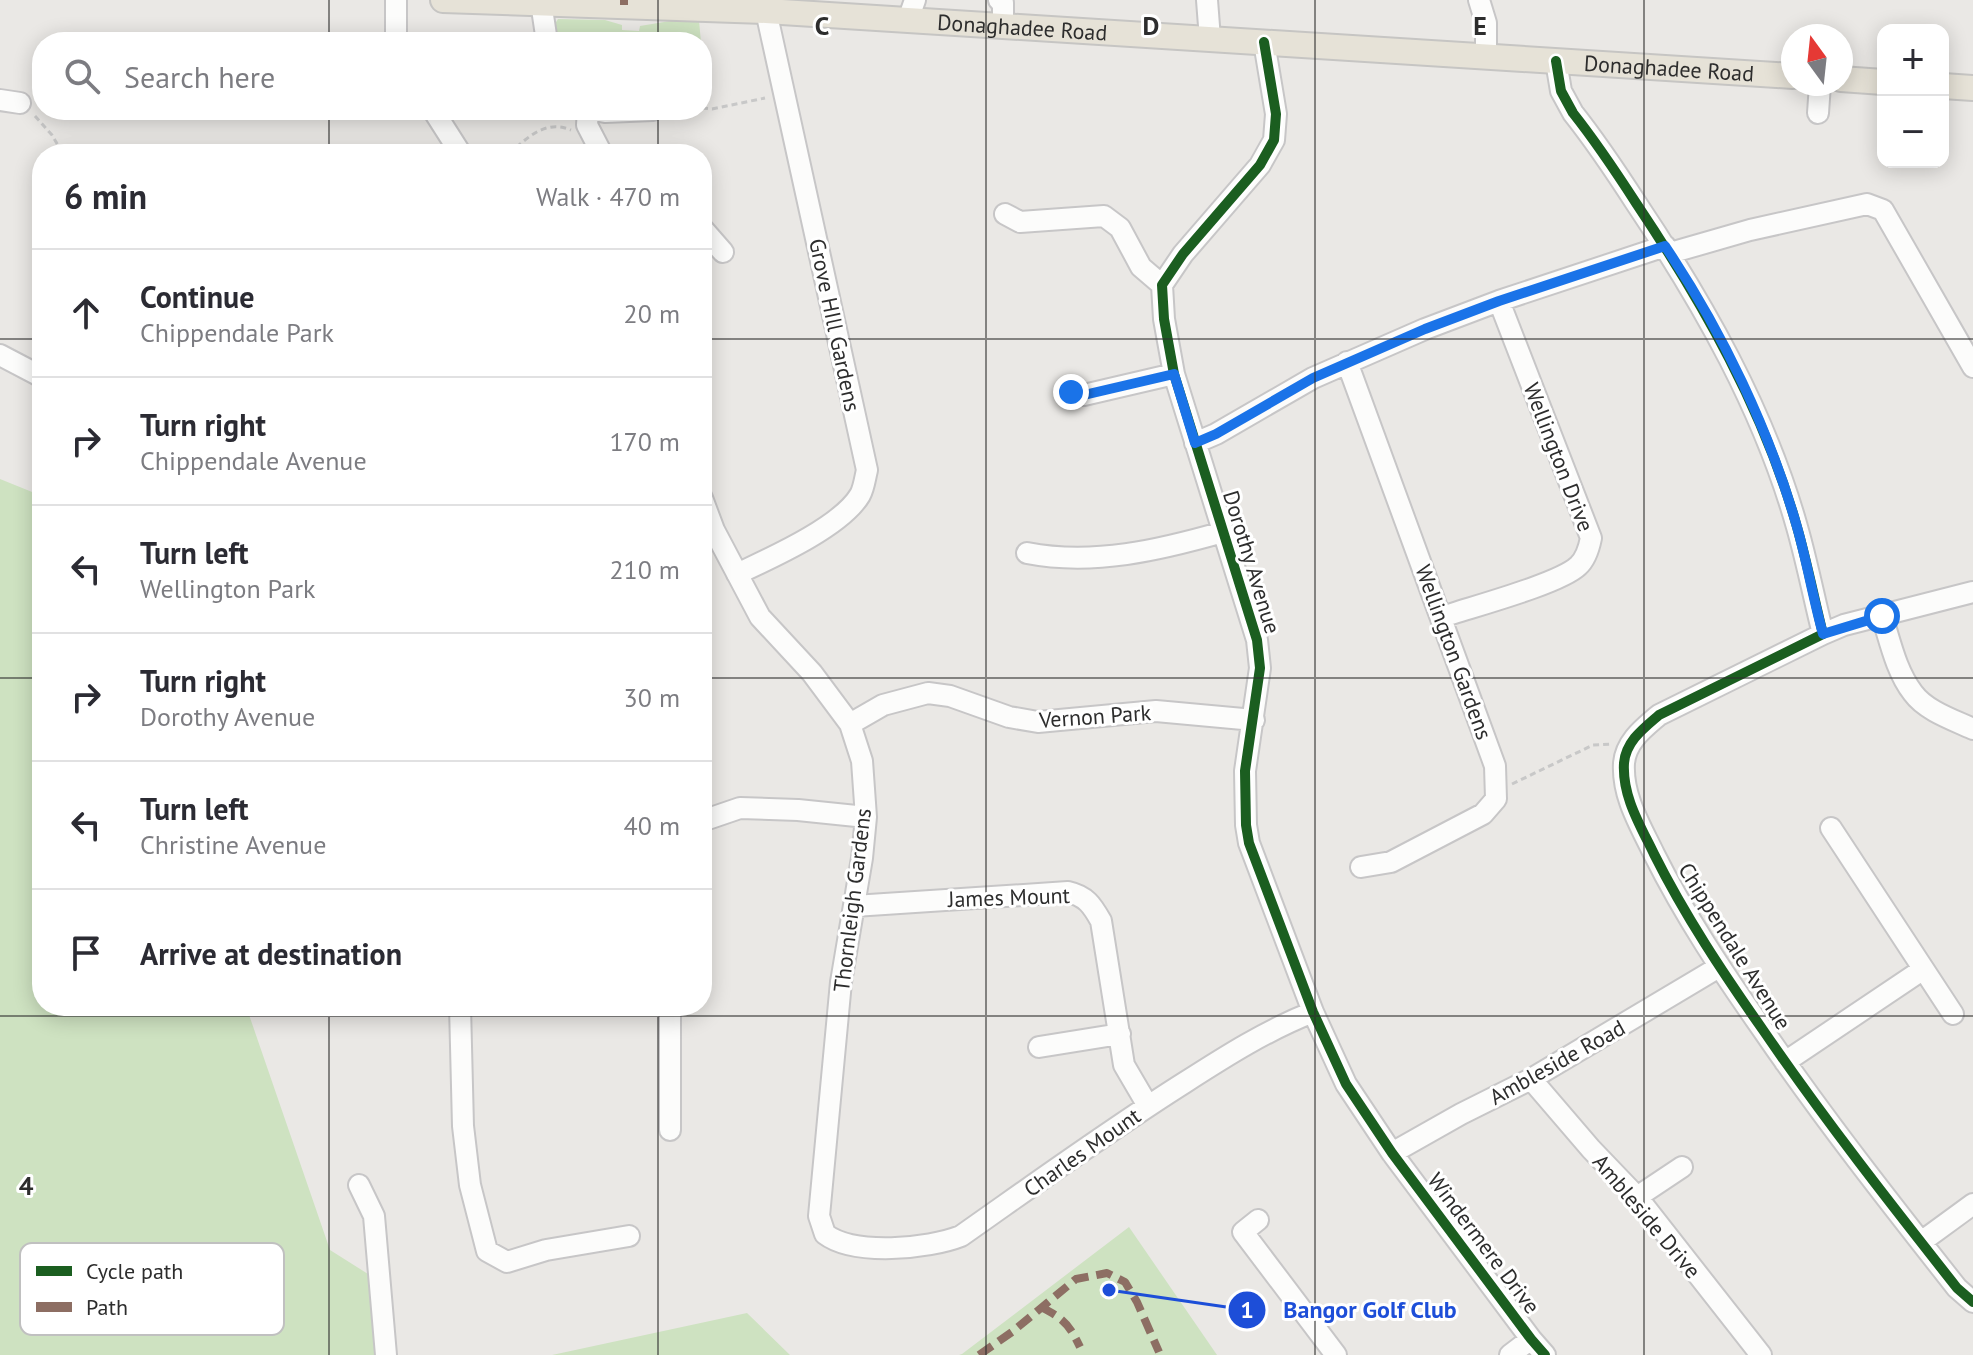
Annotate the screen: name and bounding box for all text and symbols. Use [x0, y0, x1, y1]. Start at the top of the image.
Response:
street label: Donaghadee Road [936, 8, 1108, 47]
text: C [815, 9, 829, 42]
text: D [1143, 9, 1159, 42]
text: E [1473, 9, 1487, 42]
north arrow [1781, 24, 1853, 96]
map controls [1877, 24, 1949, 168]
button: + [1877, 24, 1949, 96]
search box [32, 32, 712, 120]
street label: Donaghadee Road [1583, 49, 1755, 88]
icon: search [60, 54, 104, 98]
text: Search here [124, 57, 275, 96]
button: − [1877, 96, 1949, 168]
text: 6 min [64, 174, 147, 218]
text: Walk · 470 m [536, 180, 680, 213]
street label: Grove HIll Gardens [803, 236, 867, 414]
text: Continue [140, 277, 254, 316]
icon: ahead [64, 291, 108, 335]
text: 20 m [624, 297, 680, 330]
text: Chippendale Park [140, 316, 334, 349]
route end [1053, 374, 1089, 410]
street label: Wellington Drive [1518, 379, 1600, 535]
text: Turn right [140, 405, 266, 444]
icon: right [64, 419, 108, 463]
text: 170 m [609, 425, 680, 458]
text: Chippendale Avenue [140, 444, 367, 477]
street label: Dorothy Avenue [1217, 487, 1287, 637]
text: Turn left [140, 533, 248, 572]
icon: left [64, 547, 108, 591]
text: 210 m [609, 553, 680, 586]
street label: Wellington Gardens [1409, 561, 1499, 743]
text: Wellington Park [140, 572, 315, 605]
route start [1864, 598, 1900, 634]
text: Turn right [140, 661, 266, 700]
icon: right [64, 675, 108, 719]
text: 30 m [624, 681, 680, 714]
street label: Vernon Park [1037, 698, 1152, 734]
text: Dorothy Avenue [140, 700, 315, 733]
text: Turn left [140, 789, 248, 828]
icon: left [64, 803, 108, 847]
street label: Thornleigh Gardens [827, 807, 877, 993]
text: 40 m [624, 809, 680, 842]
text: Christine Avenue [140, 828, 326, 861]
street label: Chippendale Avenue [1672, 857, 1798, 1035]
street label: James Mount [947, 881, 1071, 913]
icon: arrive [64, 931, 108, 975]
text: Arrive at destination [140, 934, 402, 973]
street label: Ambleside Road [1484, 1013, 1630, 1111]
street label: Charles Mount [1018, 1101, 1146, 1203]
street label: Ambleside Drive [1587, 1148, 1707, 1284]
street label: Windermere Drive [1422, 1167, 1546, 1319]
text: 4 [19, 1169, 34, 1202]
legend [20, 1243, 284, 1335]
text: Cycle path [86, 1257, 183, 1285]
callout: Bangor Golf Club [1227, 1286, 1473, 1334]
text: Path [86, 1293, 128, 1321]
text: 1 [1240, 1294, 1254, 1325]
text: Bangor Golf Club [1283, 1294, 1457, 1325]

